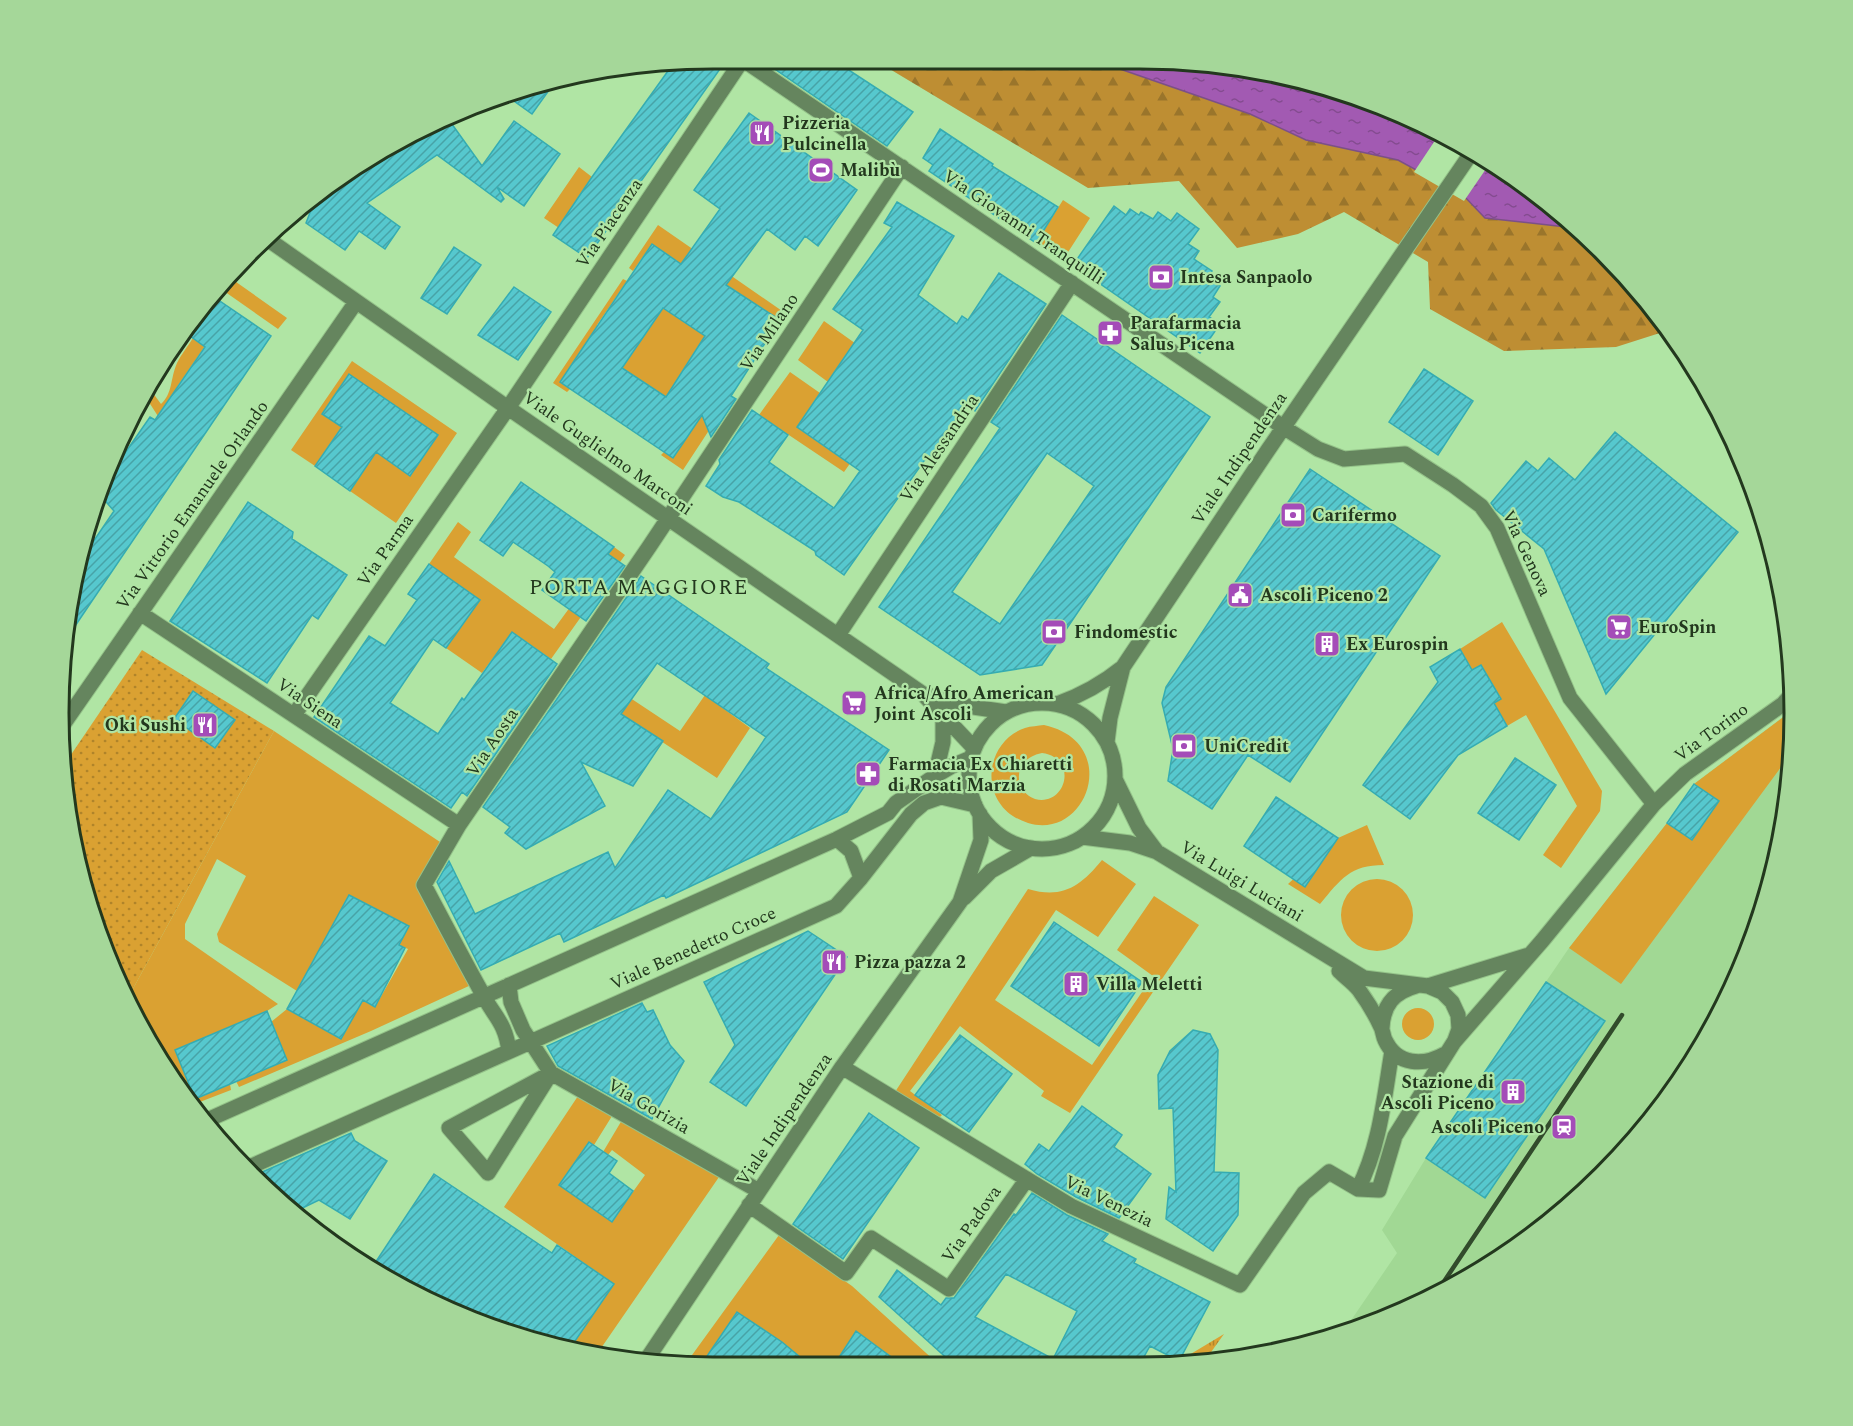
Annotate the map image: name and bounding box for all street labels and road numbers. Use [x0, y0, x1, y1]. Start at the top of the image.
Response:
street label: Via Giovanni Tranquilli [937, 163, 1110, 292]
street label: Via Piacenza [569, 173, 650, 274]
street label: Via Milano [733, 288, 806, 377]
street label: Viale Guglielmo Marconi [517, 384, 698, 522]
street label: Viale Indipendenza [1185, 386, 1294, 530]
street label: Via Alessandria [893, 388, 986, 508]
street label: Via Vittorio Emanuele Orlando [110, 395, 275, 616]
street label: Via Genova [1495, 506, 1558, 601]
street label: Via Parma [350, 508, 421, 592]
street label: Via Siena [271, 671, 349, 736]
street label: Via Torino [1668, 696, 1754, 769]
street label: Via Aosta [459, 702, 525, 782]
street label: Via Luigi Luciani [1175, 834, 1309, 929]
street label: Viale Benedetto Croce [606, 900, 781, 997]
street label: Viale Indipendenza [730, 1047, 839, 1191]
street label: Via Gorizia [602, 1072, 695, 1141]
street label: Via Venezia [1060, 1168, 1158, 1235]
street label: Via Padova [935, 1180, 1008, 1269]

